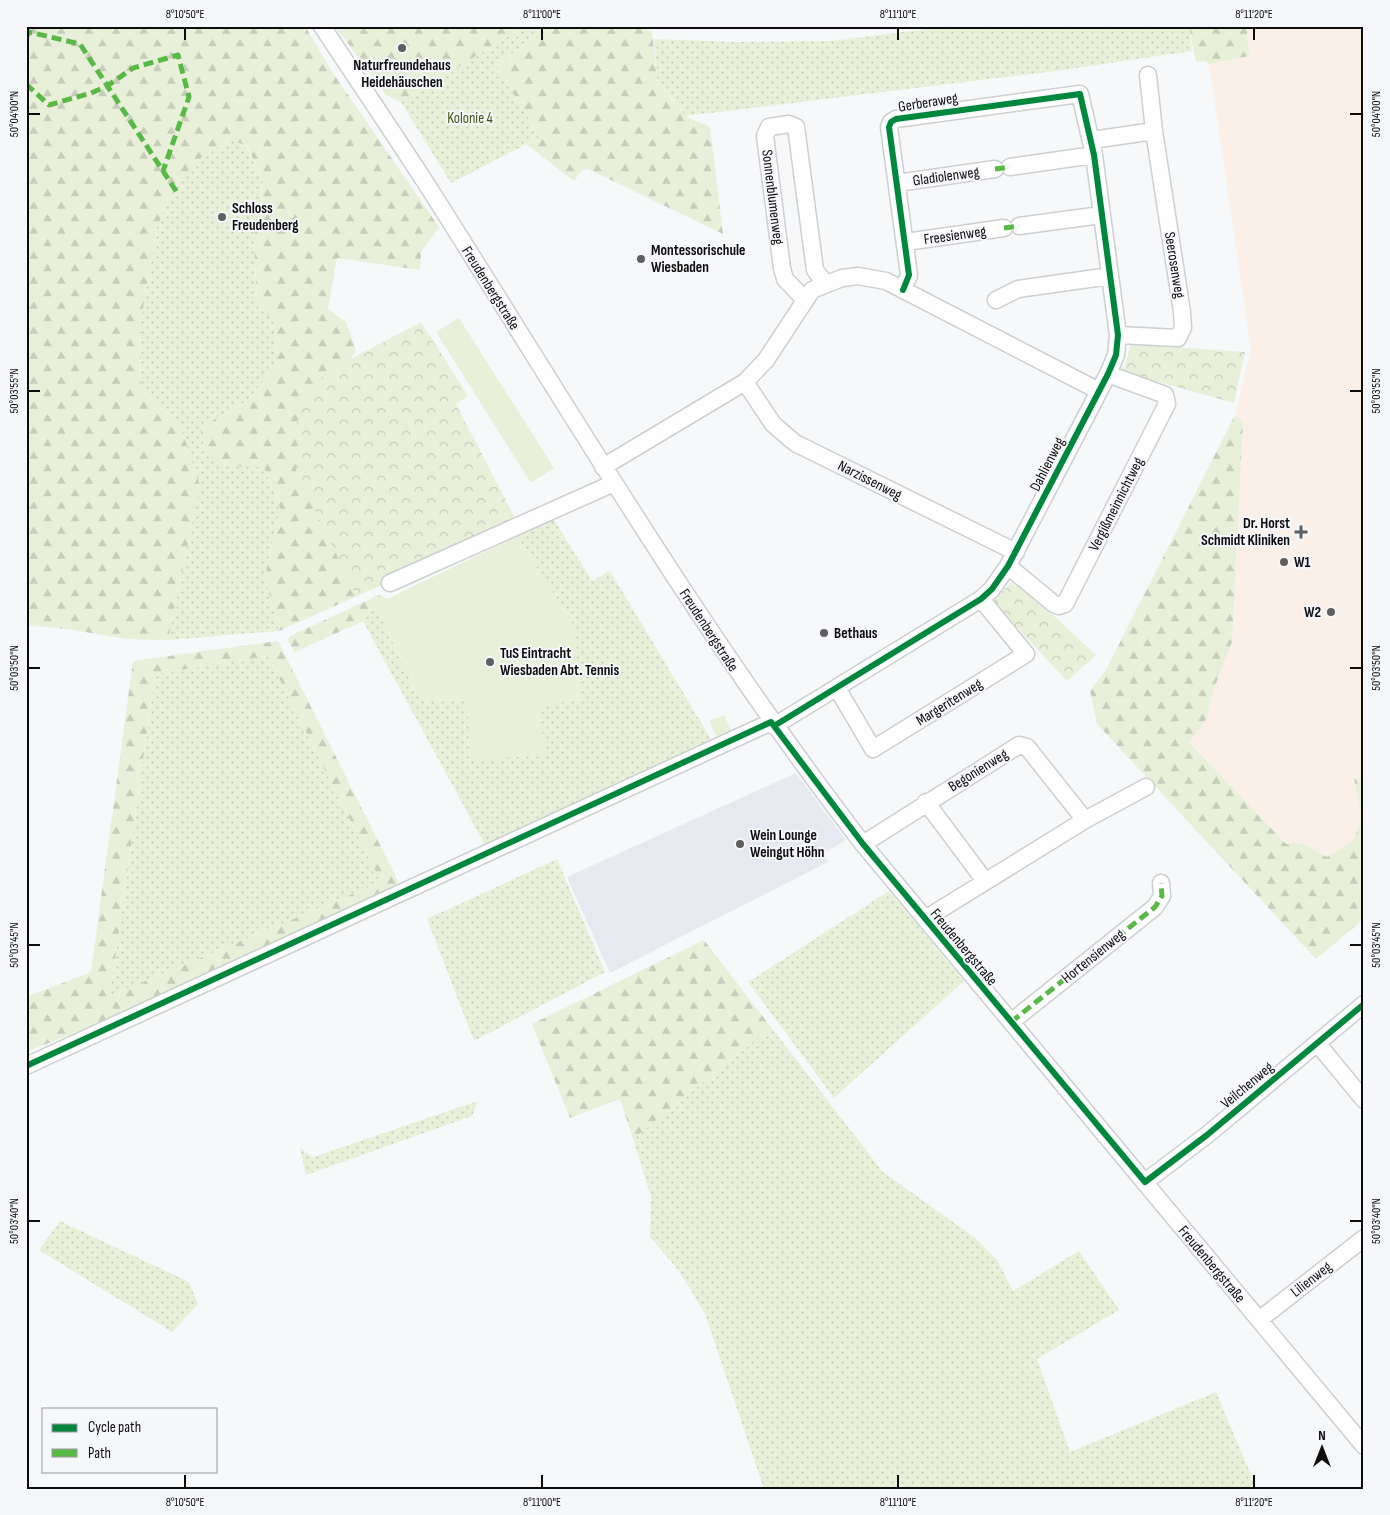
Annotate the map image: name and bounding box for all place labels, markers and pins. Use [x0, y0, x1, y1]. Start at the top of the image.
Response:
marker: Naturfreundehaus Heidehäuschen [396, 42, 408, 54]
place label: Naturfreundehaus Heidehäuschen [353, 56, 451, 92]
place label: Schloss Freudenberg [232, 199, 299, 235]
marker: Schloss Freudenberg [216, 211, 228, 223]
place label: Montessorischule Wiesbaden [651, 241, 745, 277]
marker: Montessorischule Wiesbaden [635, 253, 647, 265]
place label: Dr. Horst Schmidt Kliniken [1201, 514, 1290, 550]
marker: Dr. Horst Schmidt Kliniken [1294, 525, 1308, 539]
place label: W1 [1294, 553, 1310, 572]
marker: W1 [1278, 556, 1290, 568]
place label: W2 [1304, 603, 1321, 622]
marker: W2 [1325, 606, 1337, 618]
place label: Bethaus [834, 624, 878, 643]
marker: Bethaus [818, 627, 830, 639]
place label: TuS Eintracht Wiesbaden Abt. Tennis [500, 644, 619, 680]
marker: TuS Eintracht Wiesbaden Abt. Tennis [484, 656, 496, 668]
place label: Wein Lounge Weingut Höhn [750, 826, 824, 862]
marker: Wein Lounge Weingut Höhn [734, 838, 746, 850]

